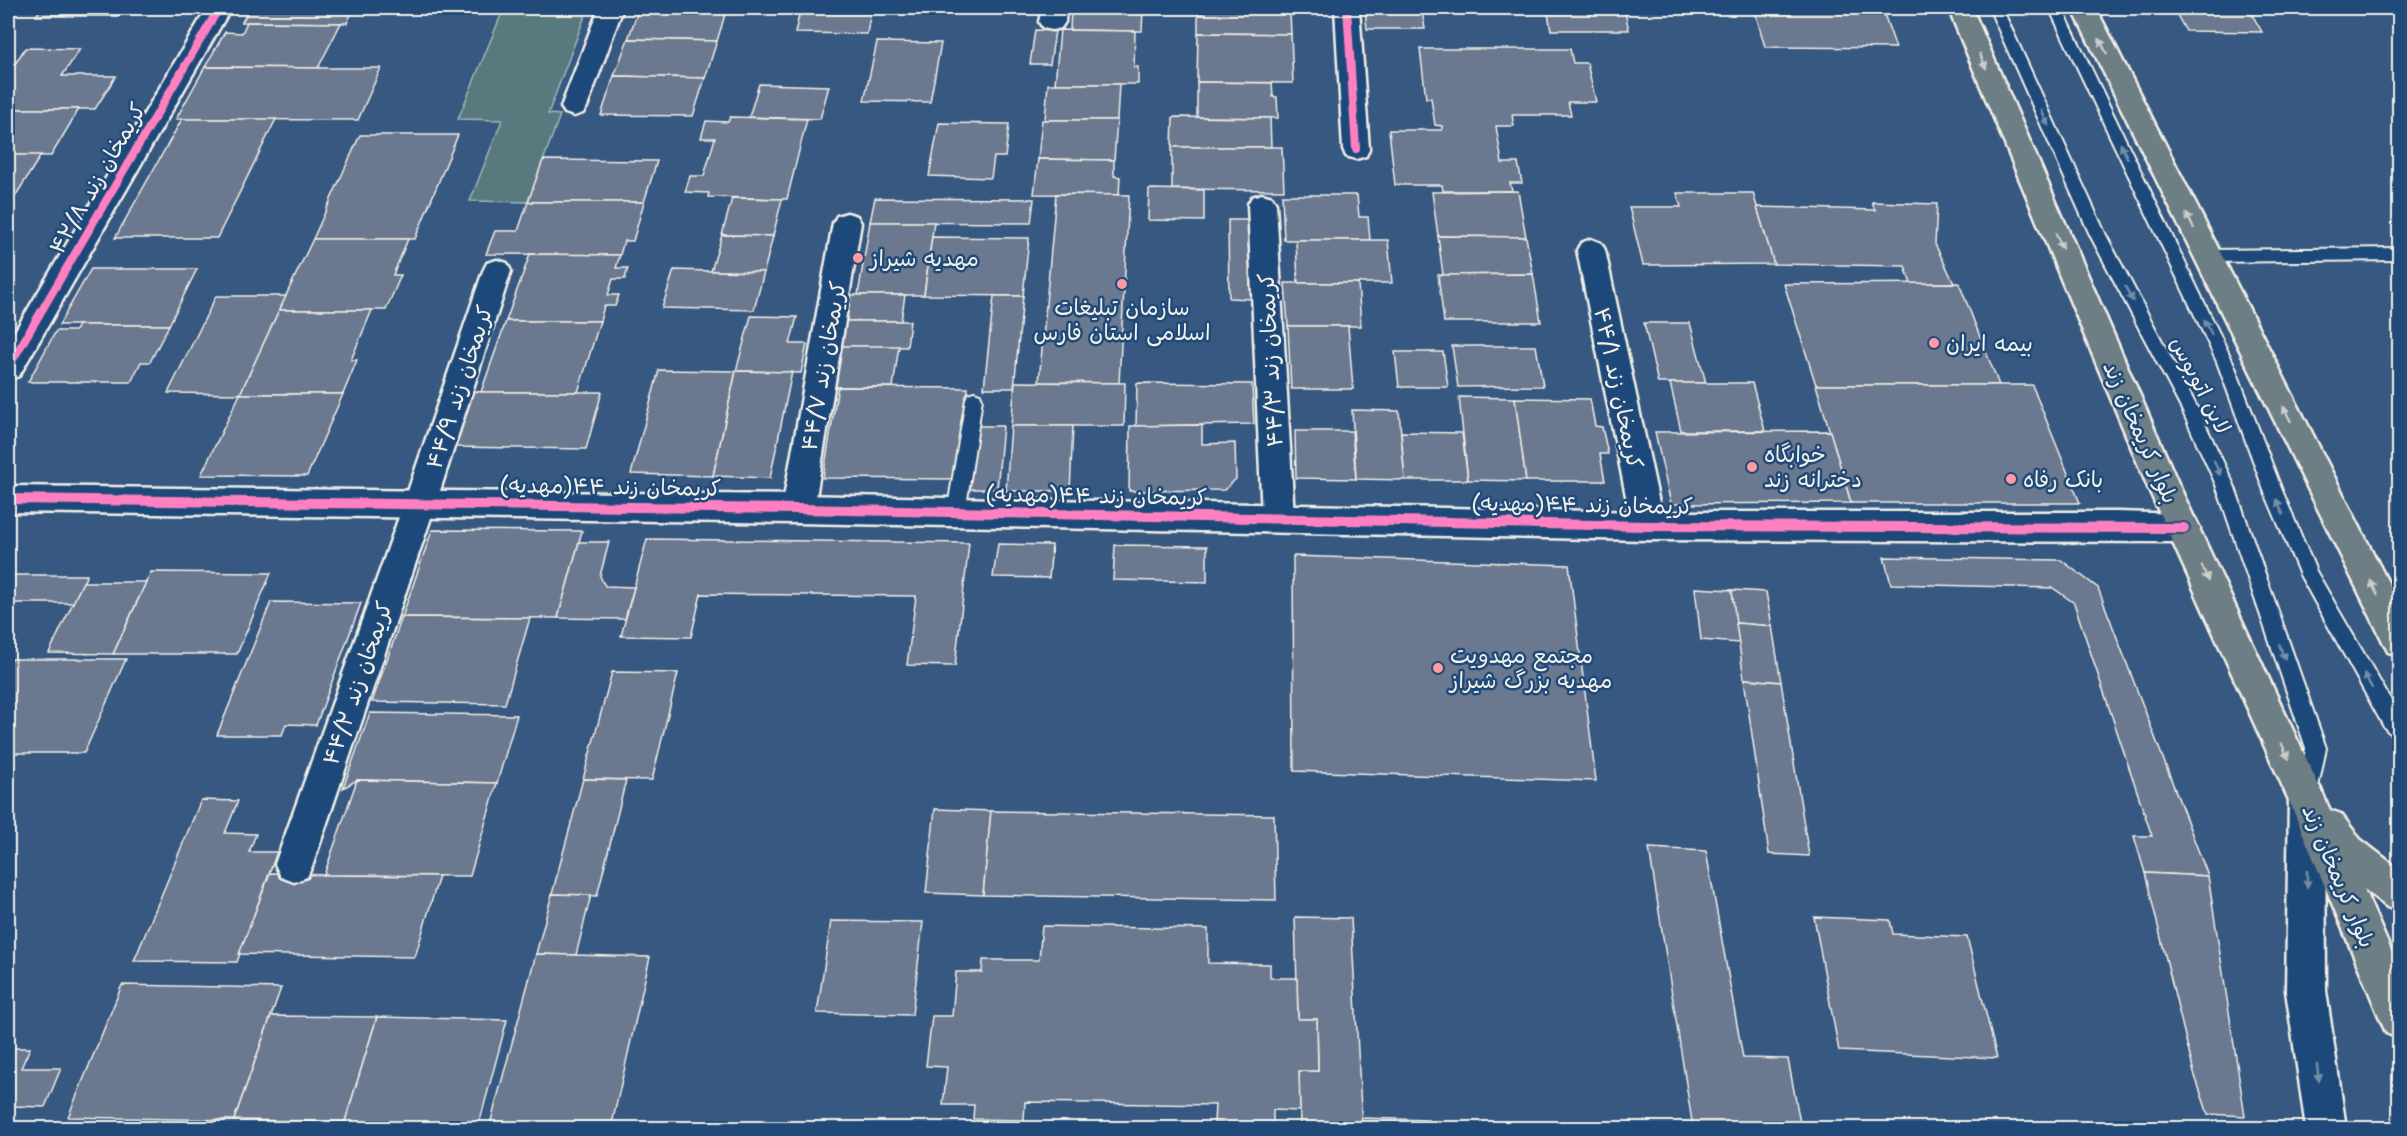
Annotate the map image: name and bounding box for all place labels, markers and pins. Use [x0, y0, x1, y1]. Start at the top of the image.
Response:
place label: مهدیه شیراز [868, 244, 979, 273]
marker: مهدیه شیراز [851, 251, 865, 265]
marker: سازمان تبلیغات اسلامی استان فارس [1115, 277, 1129, 291]
place label: سازمان تبلیغات اسلامی استان فارس [1034, 293, 1210, 347]
place label: بیمه ایران [1946, 329, 2033, 358]
marker: بیمه ایران [1927, 336, 1941, 350]
place label: خوابگاه دخترانه زند [1764, 440, 1862, 494]
marker: خوابگاه دخترانه زند [1745, 460, 1759, 474]
place label: بانک رفاه [2023, 465, 2103, 494]
marker: بانک رفاه [2004, 472, 2018, 486]
place label: مجتمع مهدویت مهدیه بزرگ شیراز [1448, 641, 1612, 695]
marker: مجتمع مهدویت مهدیه بزرگ شیراز [1431, 661, 1445, 675]

